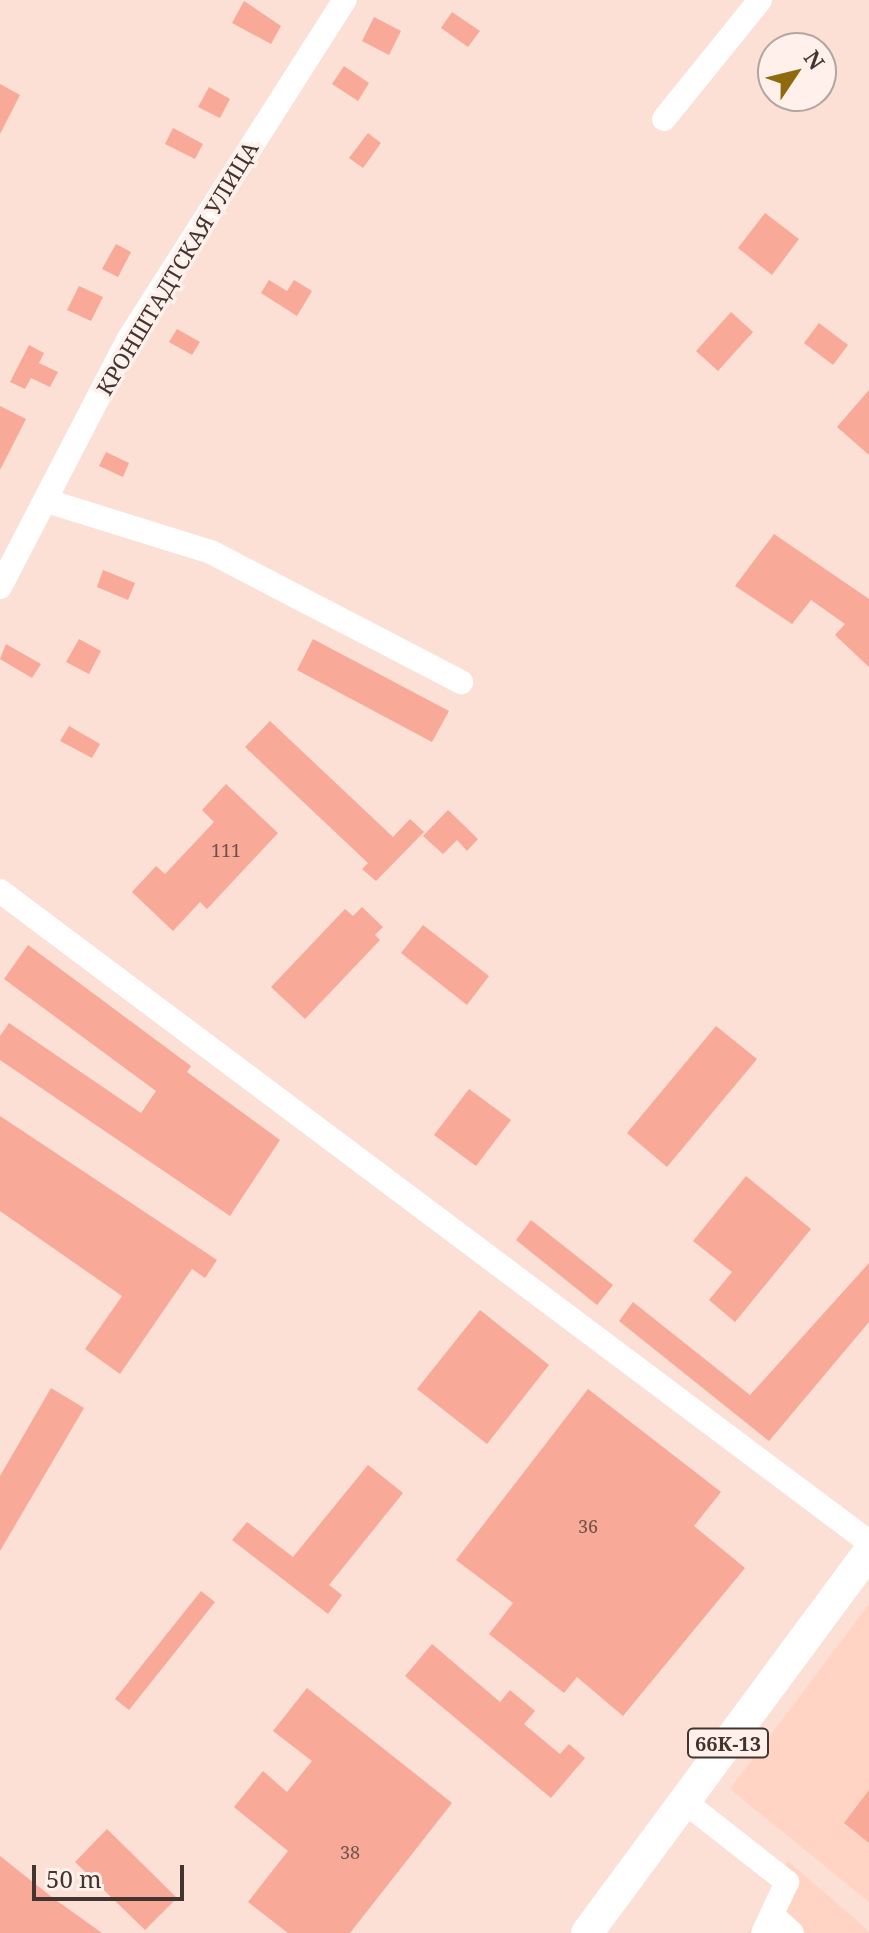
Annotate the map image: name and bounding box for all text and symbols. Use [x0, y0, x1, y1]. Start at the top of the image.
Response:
north arrow [757, 32, 837, 112]
text: N [798, 44, 832, 75]
street label: КРОНШТАДТСКАЯ УЛИЦА [91, 136, 263, 400]
house number: 111 [211, 839, 241, 861]
house number: 36 [578, 1515, 598, 1537]
road number: 66К-13 [686, 1727, 770, 1759]
house number: 38 [340, 1841, 360, 1863]
scale bar [36, 1849, 188, 1899]
text: 50 m [46, 1862, 102, 1895]

